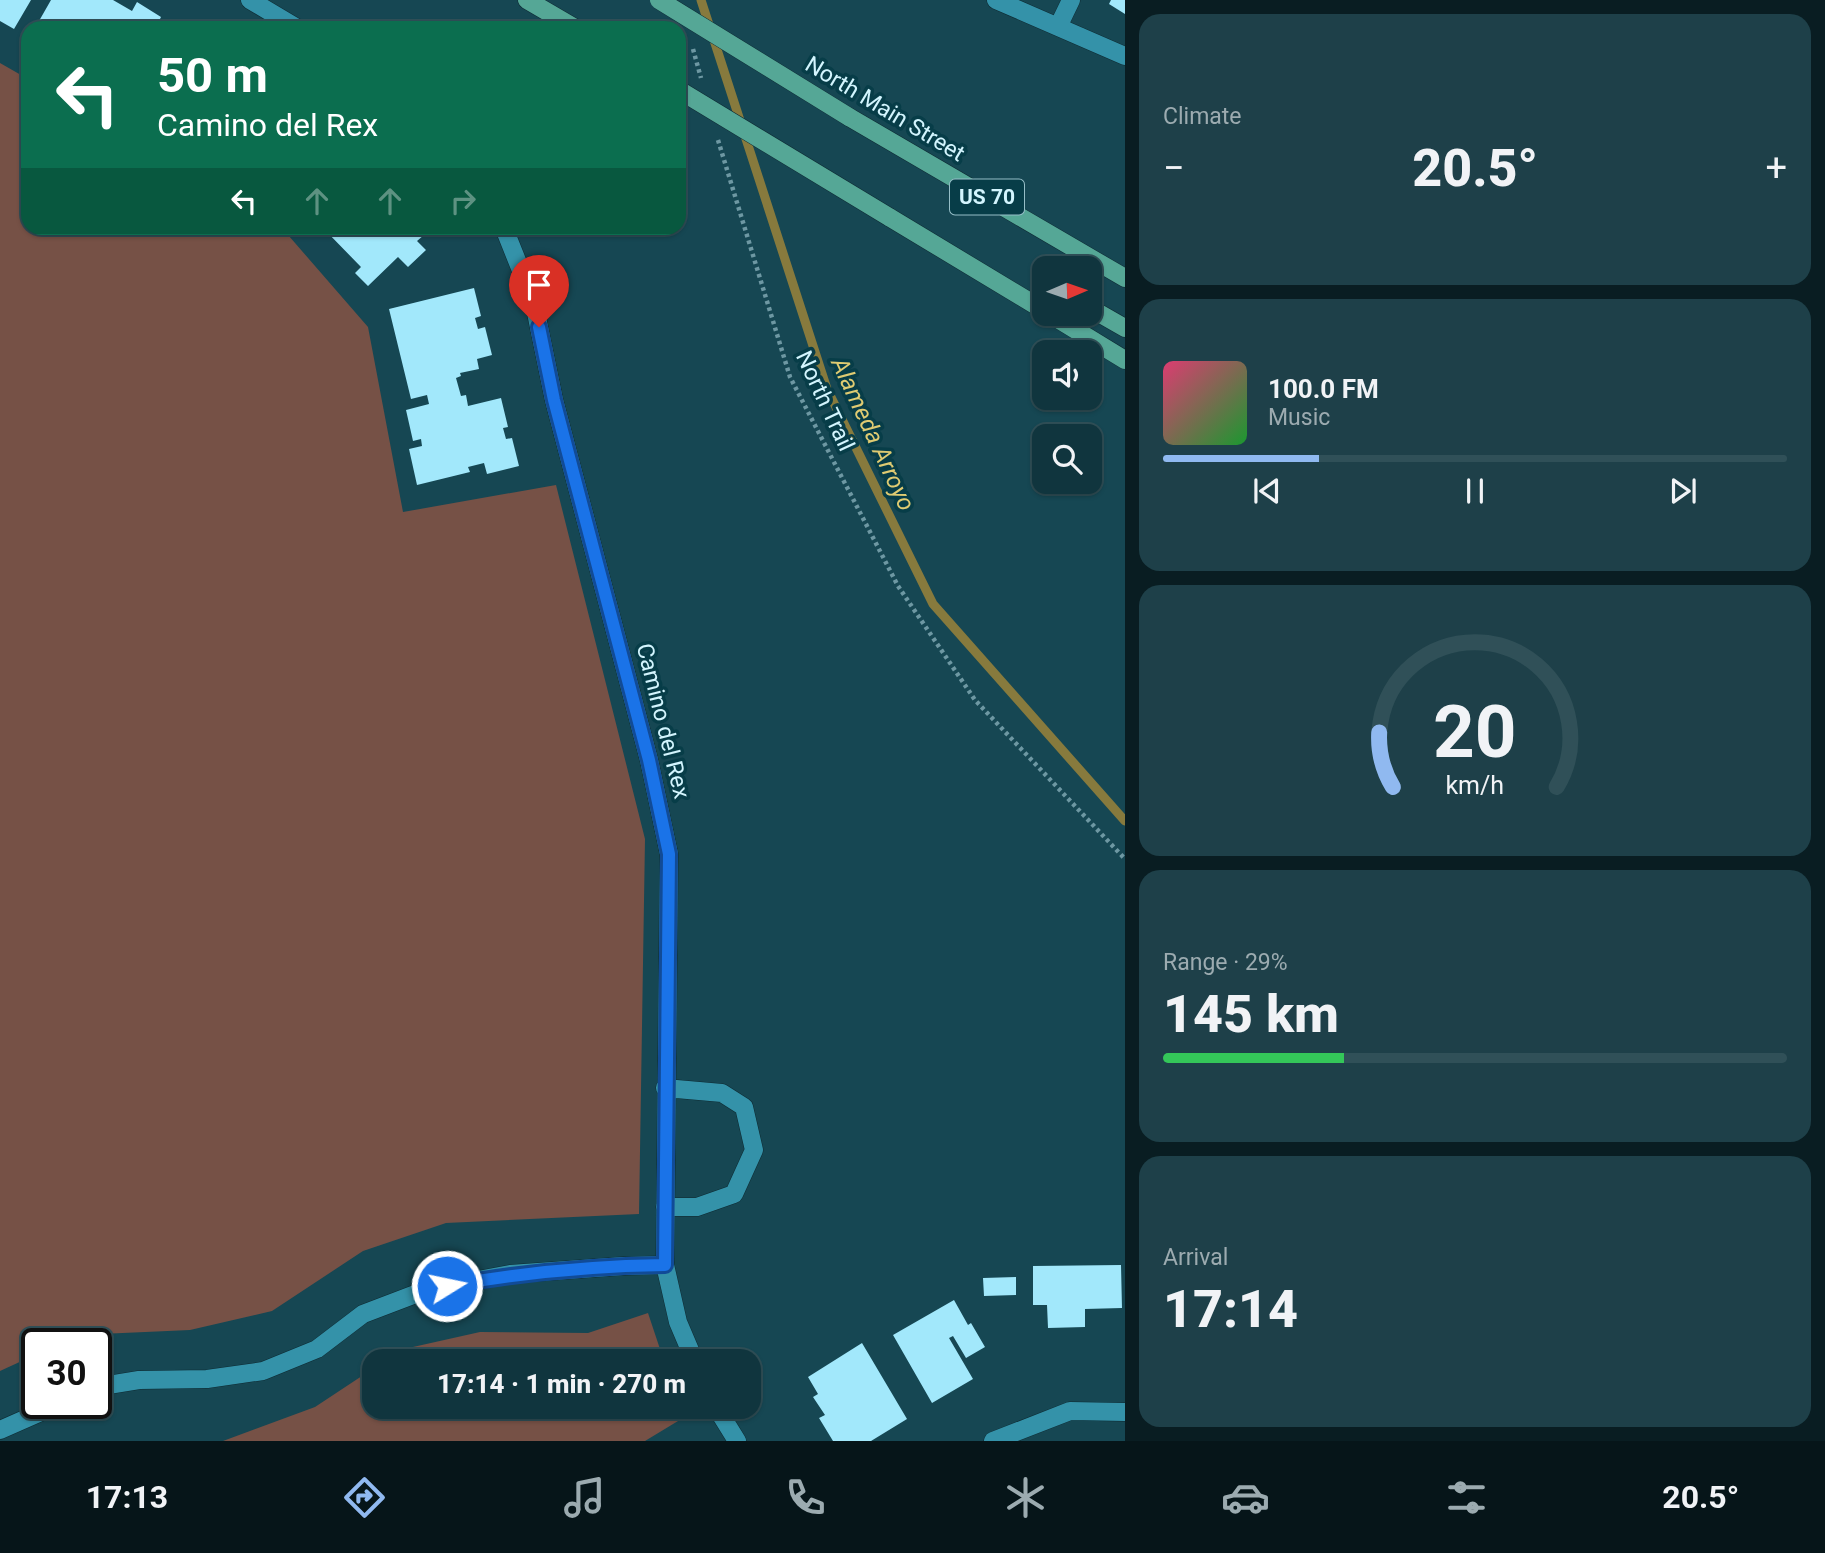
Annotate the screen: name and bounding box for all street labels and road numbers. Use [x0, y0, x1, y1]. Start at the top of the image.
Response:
street label: North Main Street [800, 51, 970, 167]
road number: US 70 [950, 180, 1024, 214]
street label: North Trail [790, 347, 860, 455]
street label: Camino del Rex [631, 641, 695, 801]

